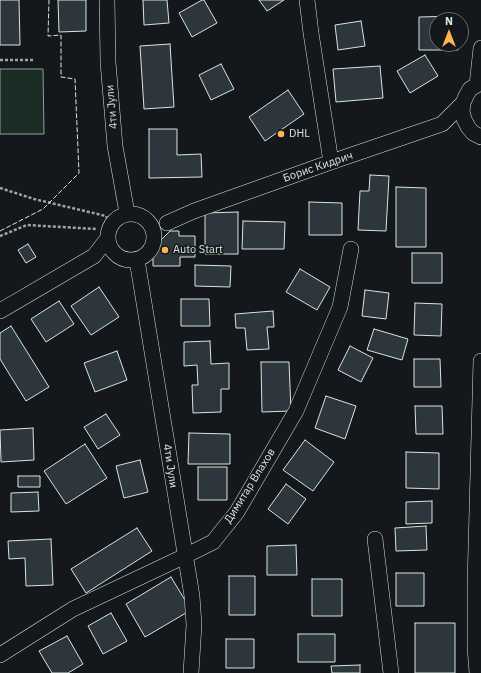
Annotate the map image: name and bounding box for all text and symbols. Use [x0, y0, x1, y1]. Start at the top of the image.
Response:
north arrow [429, 12, 469, 52]
text: N [445, 14, 453, 28]
street label: 4ти Јули [103, 84, 121, 130]
place label: DHL [289, 127, 310, 141]
marker: DHL [276, 129, 286, 139]
street label: Борис Кидрич [281, 149, 355, 185]
place label: Auto Start [173, 243, 223, 257]
marker: Auto Start [160, 245, 170, 255]
street label: 4ти Јули [160, 443, 180, 489]
street label: Димитар Влахов [222, 446, 278, 526]

